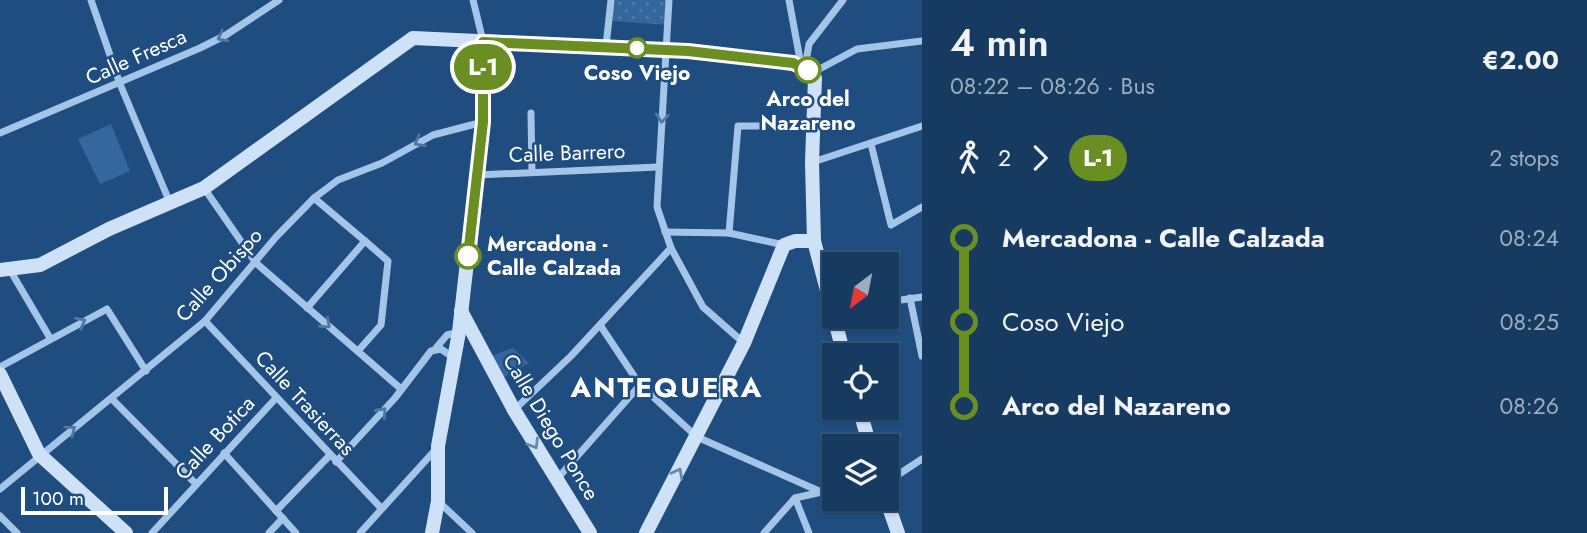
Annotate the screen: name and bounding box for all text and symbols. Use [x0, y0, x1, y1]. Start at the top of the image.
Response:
text: 4 min [950, 15, 1049, 70]
street label: Calle Fresca [81, 21, 191, 93]
one-way arrow [216, 29, 229, 42]
marker: Coso Viejo [627, 38, 647, 58]
text: €2.00 [1482, 41, 1559, 79]
line badge: L-1 [443, 44, 523, 90]
text: L-1 [468, 49, 498, 84]
marker: Arco del Nazareno [795, 57, 821, 83]
place label: Coso Viejo [584, 58, 690, 88]
text: 08:22 – 08:26 · Bus [950, 69, 1155, 103]
place label: Arco del Nazareno [760, 84, 856, 138]
one-way arrow [655, 112, 670, 123]
one-way arrow [413, 134, 426, 147]
street label: Calle Barrero [508, 136, 626, 170]
icon: walk [950, 139, 988, 177]
icon: forward [1021, 139, 1059, 177]
text: L-1 [1083, 140, 1113, 175]
text: 2 [998, 141, 1011, 175]
text: 2 stops [1489, 141, 1559, 175]
text: Mercadona - Calle Calzada [1002, 219, 1325, 257]
street label: Calle Obispo [169, 221, 269, 329]
text: 08:24 [1499, 221, 1559, 255]
place label: Mercadona - Calle Calzada [487, 229, 621, 283]
marker: Mercadona - Calle Calzada [455, 243, 481, 269]
north arrow [822, 252, 900, 329]
map controls [822, 252, 899, 511]
text: Coso Viejo [1002, 303, 1125, 341]
text: 08:25 [1500, 305, 1559, 339]
one-way arrow [317, 316, 330, 328]
one-way arrow [74, 317, 86, 331]
button: locate [822, 343, 899, 420]
street label: Calle Trasierras [248, 344, 362, 462]
street label: Calle Diego Ponce [495, 348, 607, 506]
district label: ANTEQUERA [570, 367, 763, 408]
text: Arco del Nazareno [1002, 387, 1231, 425]
street label: Calle Botica [168, 389, 262, 487]
text: 08:26 [1499, 389, 1559, 423]
one-way arrow [374, 407, 387, 420]
one-way arrow [63, 426, 76, 438]
button: layers [822, 434, 899, 511]
one-way arrow [526, 437, 539, 450]
one-way arrow [670, 468, 683, 480]
scale bar [21, 484, 168, 516]
text: 100 m [32, 485, 84, 512]

